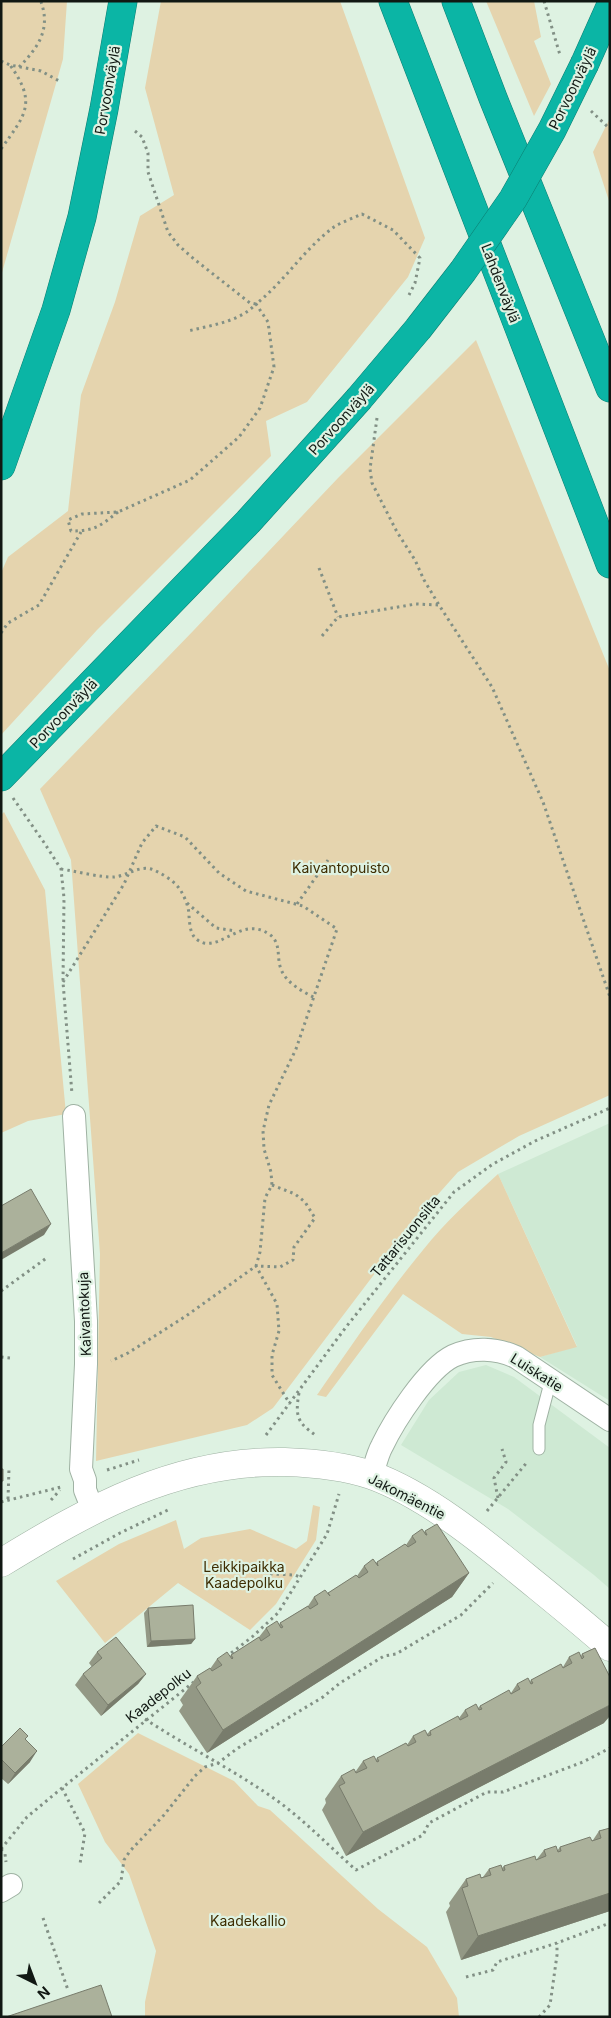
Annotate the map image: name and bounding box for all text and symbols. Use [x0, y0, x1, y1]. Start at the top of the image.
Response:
street label: Porvoonväylä [91, 44, 123, 136]
street label: Porvoonväylä [545, 44, 599, 132]
street label: Lahdenväylä [478, 241, 524, 325]
street label: Porvoonväylä [305, 380, 377, 458]
street label: Porvoonväylä [26, 675, 100, 751]
park label: Kaivantopuisto [292, 859, 390, 876]
street label: Tattarisuonsilta [367, 1192, 443, 1280]
street label: Kaivantokuja [74, 1271, 94, 1357]
street label: Luiskatie [508, 1349, 566, 1395]
street label: Jakomäentie [366, 1469, 448, 1523]
park label: Leikkipaikka Kaadepolku [203, 1558, 285, 1591]
street label: Kaadepolku [122, 1664, 194, 1726]
park label: Kaadekallio [210, 1912, 286, 1929]
north arrow [10, 1958, 60, 2008]
text: N [34, 1983, 54, 2003]

